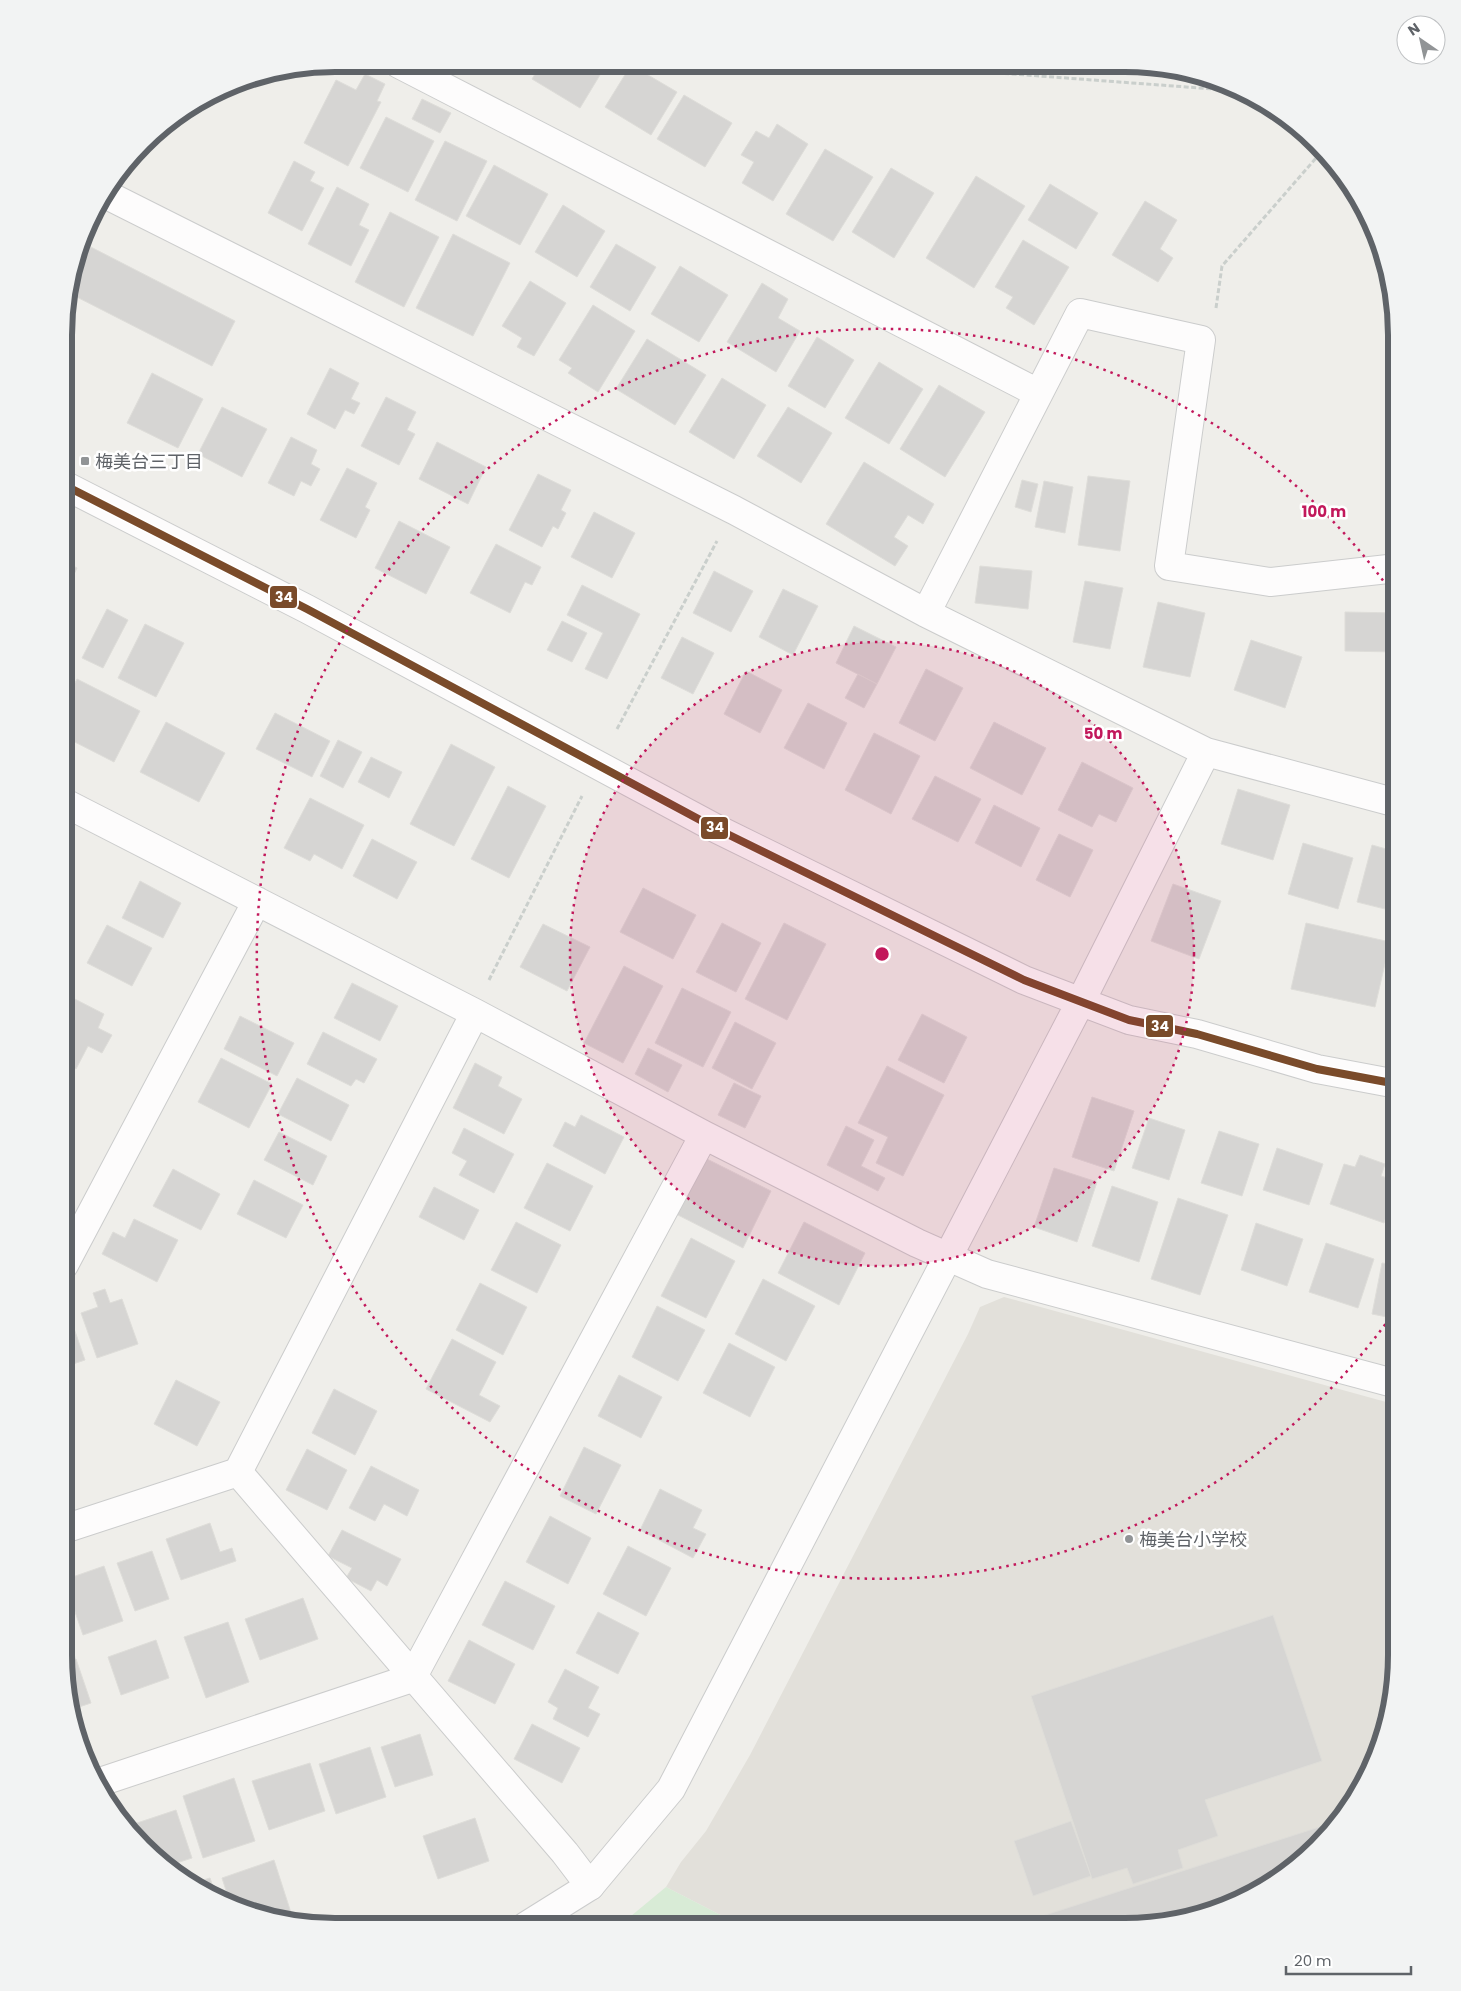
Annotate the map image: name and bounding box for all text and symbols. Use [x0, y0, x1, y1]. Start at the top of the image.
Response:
north arrow [1396, 15, 1446, 65]
text: N [1404, 18, 1424, 40]
place label: 梅美台三丁目 [95, 449, 203, 474]
marker: 梅美台三丁目 [79, 455, 91, 467]
text: 100 m [1302, 501, 1346, 522]
line badge: 34 [269, 585, 298, 609]
text: 34 [275, 587, 293, 607]
text: 50 m [1084, 723, 1122, 744]
line badge: 34 [700, 816, 729, 840]
text: 34 [706, 817, 724, 837]
centre of rings [873, 945, 891, 963]
line badge: 34 [1145, 1014, 1174, 1038]
text: 34 [1151, 1016, 1169, 1036]
place label: 梅美台小学校 [1139, 1527, 1247, 1552]
marker: 梅美台小学校 [1123, 1533, 1135, 1545]
scale bar [1286, 1944, 1411, 1976]
text: 20 m [1294, 1950, 1332, 1971]

